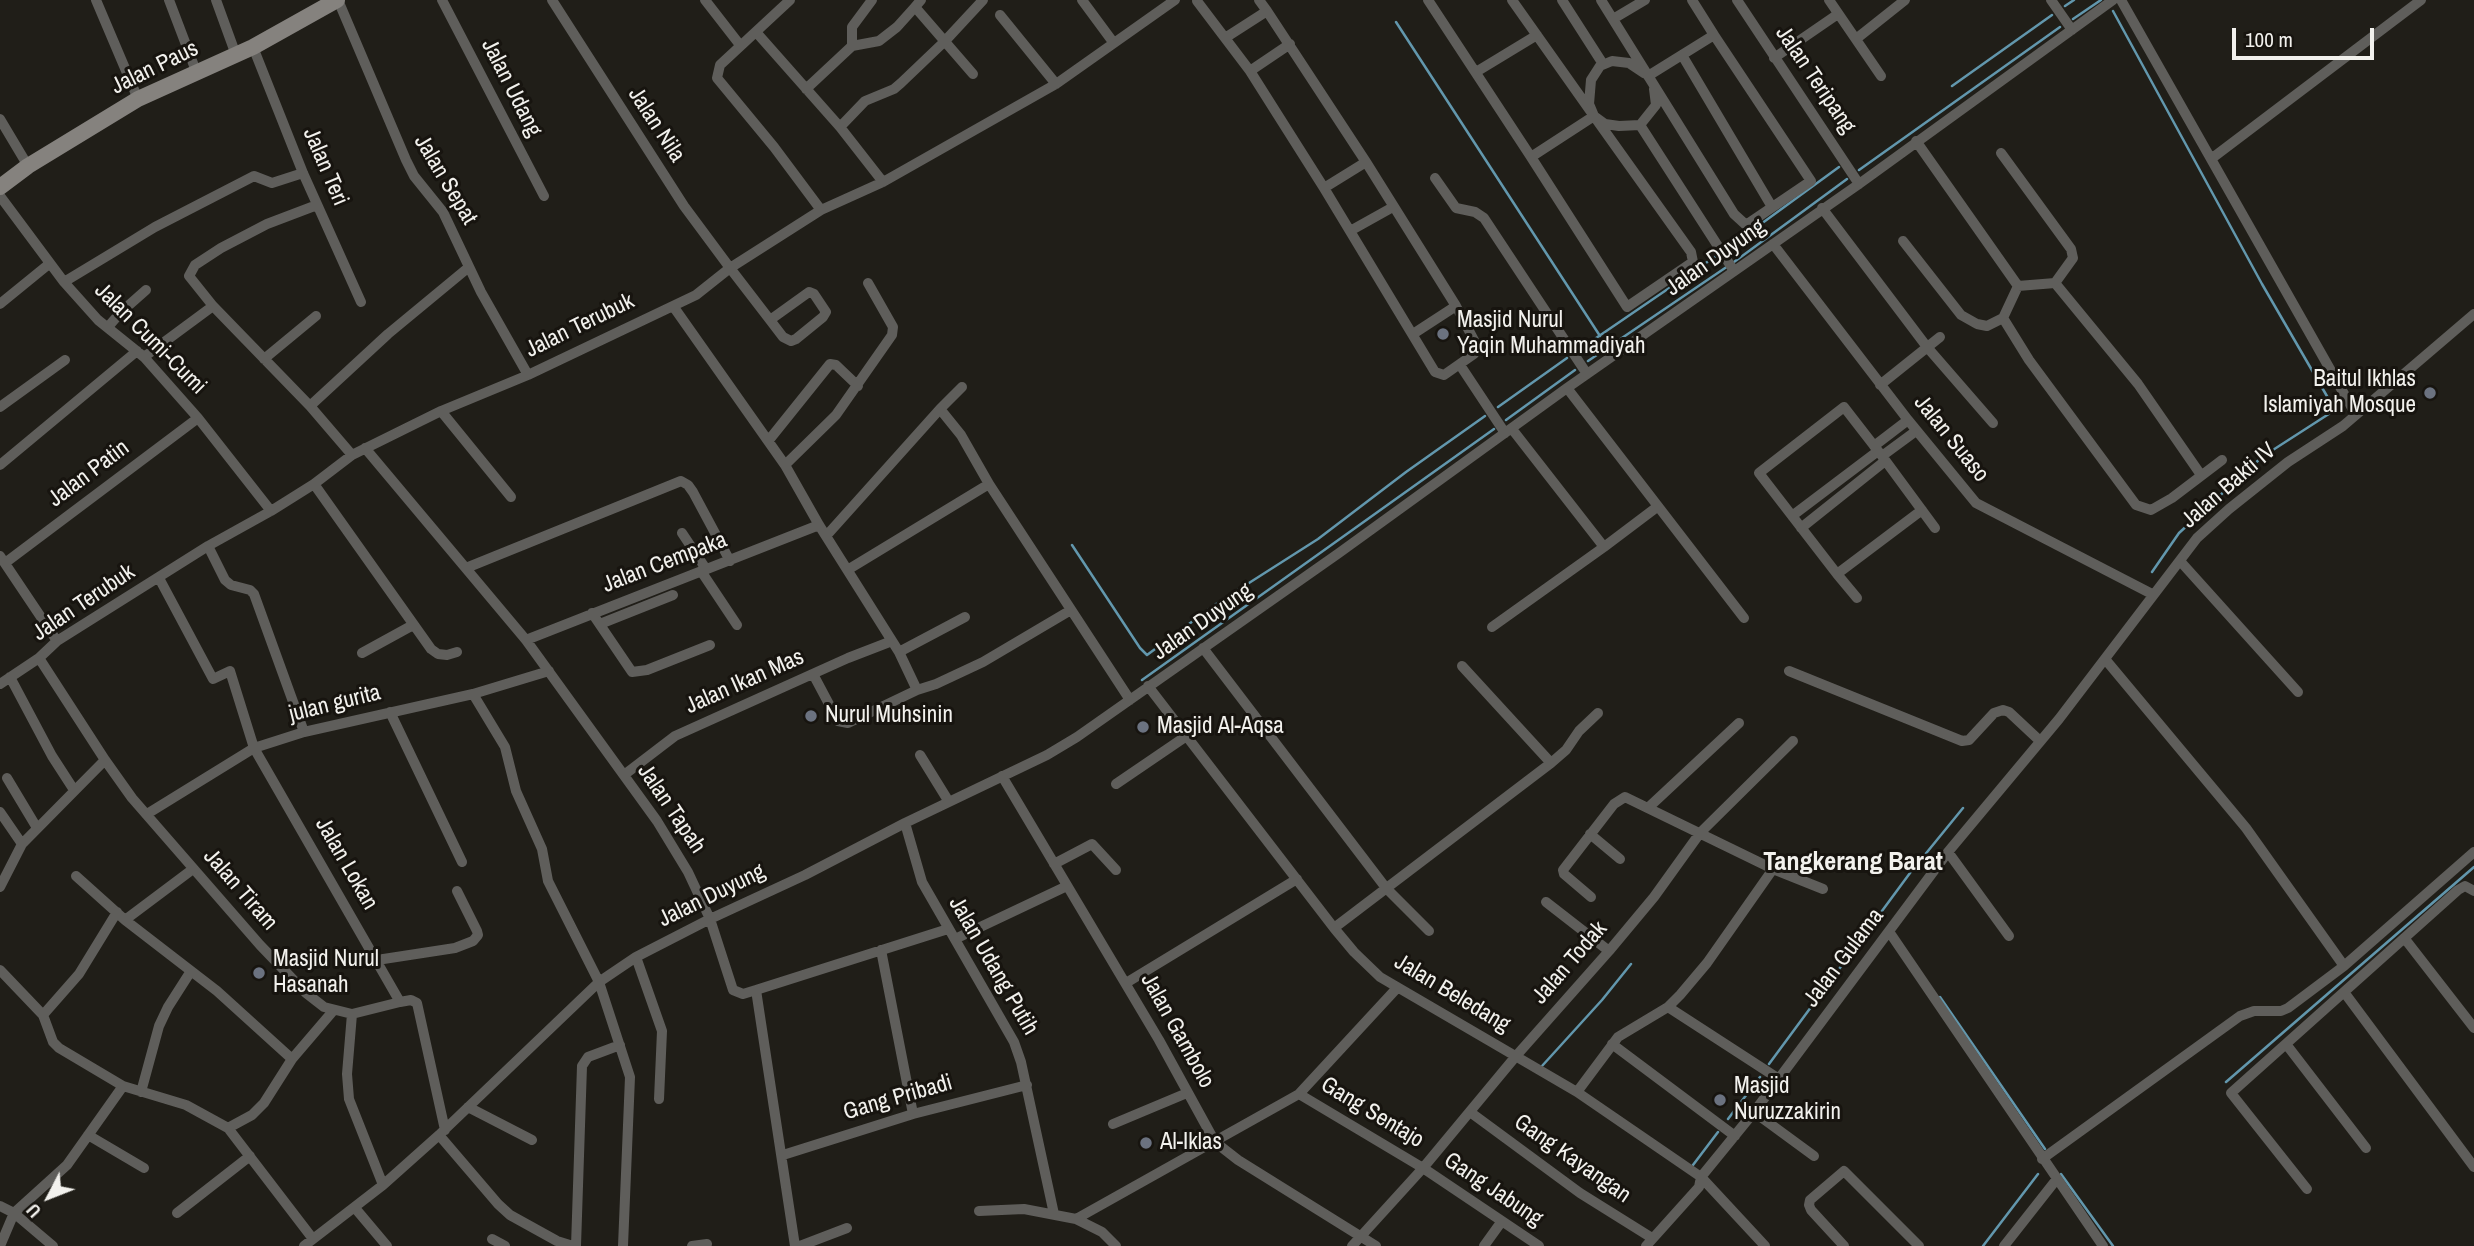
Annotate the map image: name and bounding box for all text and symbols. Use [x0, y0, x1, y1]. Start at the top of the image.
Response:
scale bar [2236, 14, 2378, 58]
street label: Jalan Teripang [1769, 21, 1861, 139]
text: 100 m [2245, 25, 2293, 54]
street label: Jalan Paus [107, 35, 203, 101]
street label: Jalan Udang [475, 35, 547, 141]
street label: Jalan Nila [622, 82, 690, 168]
street label: Jalan Teri [296, 124, 354, 210]
street label: Jalan Sepat [408, 130, 482, 230]
street label: Jalan Duyung [1661, 214, 1771, 302]
street label: Jalan Cumi-Cumi [88, 277, 212, 401]
street label: Jalan Terubuk [521, 288, 639, 364]
place label: Masjid Nurul Yaqin Muhammadiyah [1457, 307, 1645, 361]
marker: Masjid Nurul Yaqin Muhammadiyah [1435, 326, 1451, 342]
place label: Baitul Ikhlas Islamiyah Mosque [2263, 366, 2416, 420]
marker: Baitul Ikhlas Islamiyah Mosque [2422, 385, 2438, 401]
street label: Jalan Suaso [1908, 390, 1994, 488]
street label: Jalan Patin [43, 435, 135, 513]
street label: Jalan Bakti IV [2176, 437, 2282, 535]
street label: Jalan Cempaka [599, 527, 731, 599]
street label: Jalan Terubuk [28, 559, 140, 647]
street label: Jalan Duyung [1148, 578, 1258, 666]
street label: Jalan Ikan Mas [681, 644, 809, 720]
street label: julan gurita [286, 679, 384, 729]
place label: Nurul Muhsinin [825, 702, 953, 730]
marker: Nurul Muhsinin [803, 708, 819, 724]
place label: Masjid Al-Aqsa [1157, 713, 1284, 741]
marker: Masjid Al-Aqsa [1135, 719, 1151, 735]
street label: Jalan Tapah [631, 759, 711, 859]
street label: Jalan Lokan [309, 813, 383, 915]
street label: Jalan Tiram [197, 844, 283, 936]
district label: Tangkerang Barat [1763, 847, 1943, 879]
street label: Jalan Duyung [654, 858, 770, 934]
street label: Jalan Udang Putih [942, 892, 1044, 1040]
street label: Jalan Gulama [1798, 903, 1890, 1013]
street label: Jalan Todak [1527, 916, 1613, 1010]
place label: Masjid Nurul Hasanah [273, 946, 379, 1000]
street label: Jalan Beledang [1389, 949, 1515, 1039]
marker: Masjid Nurul Hasanah [251, 965, 267, 981]
street label: Jalan Gambolo [1134, 969, 1220, 1093]
street label: Gang Pribadi [840, 1069, 956, 1127]
street label: Gang Sentajo [1315, 1071, 1429, 1155]
place label: Masjid Nuruzzakirin [1734, 1073, 1841, 1127]
marker: Masjid Nuruzzakirin [1712, 1092, 1728, 1108]
street label: Gang Kayangan [1508, 1109, 1636, 1209]
place label: Al-Iklas [1160, 1129, 1222, 1157]
marker: Al-Iklas [1138, 1135, 1154, 1151]
street label: Gang Jabung [1438, 1147, 1548, 1233]
north arrow [14, 1162, 84, 1232]
text: U [20, 1198, 47, 1224]

